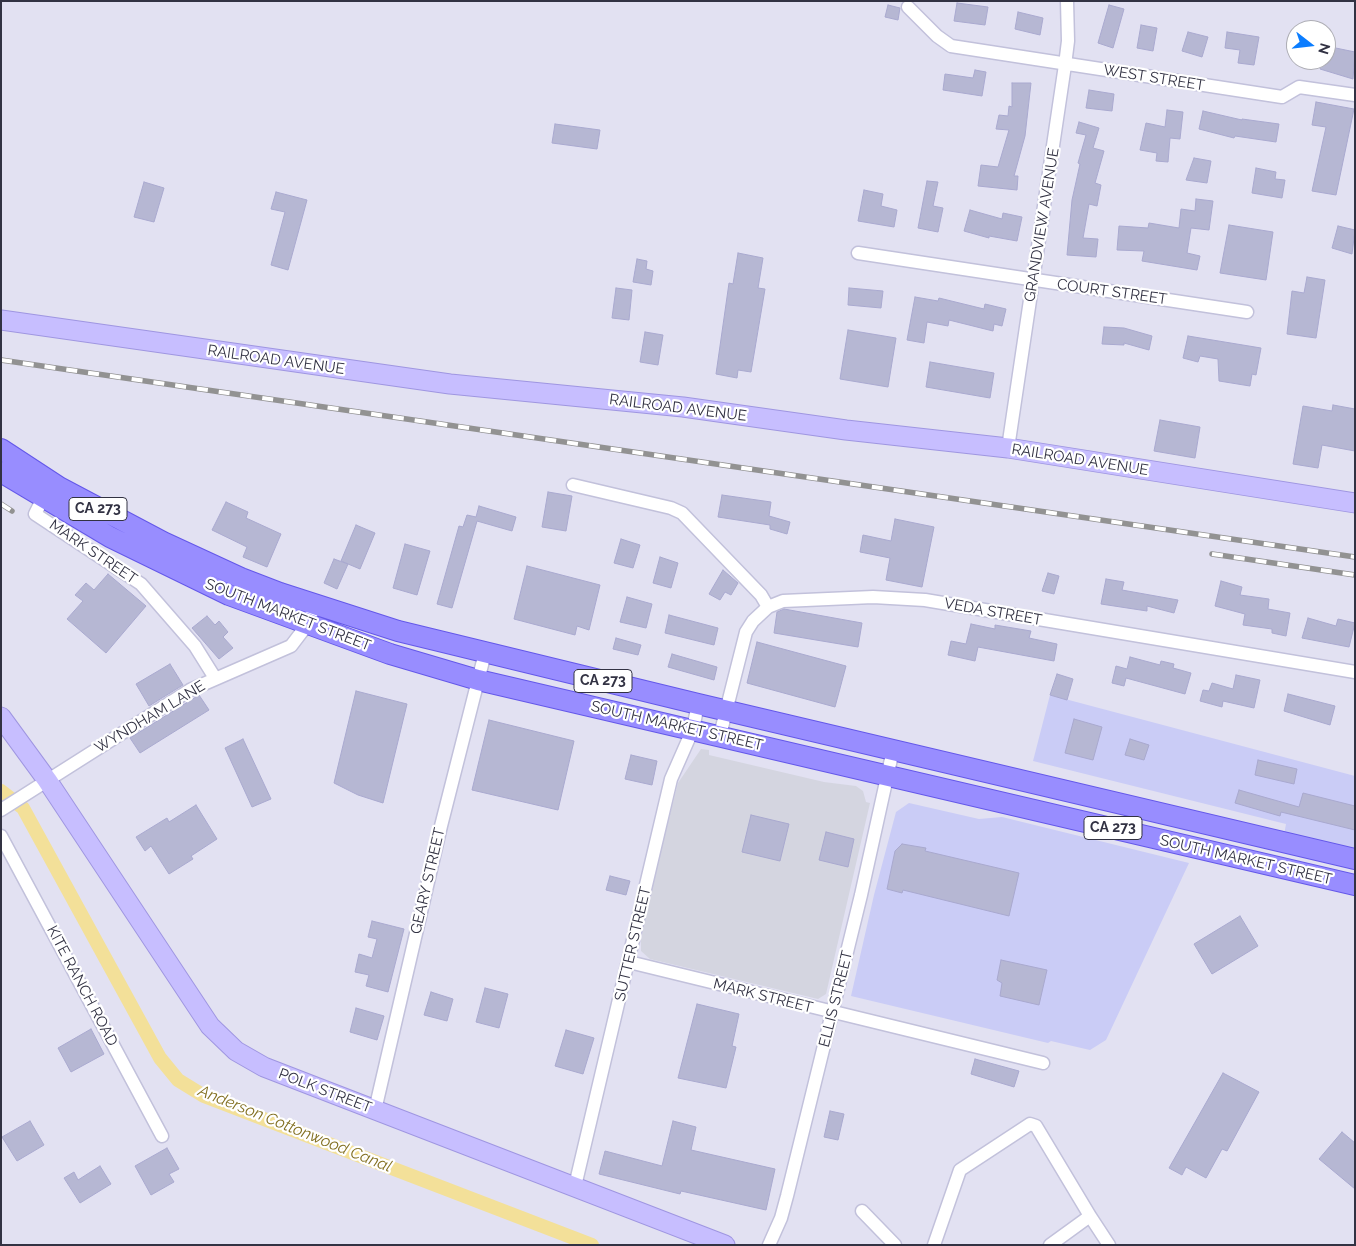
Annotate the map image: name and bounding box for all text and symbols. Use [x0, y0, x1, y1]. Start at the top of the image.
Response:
north arrow [1286, 20, 1336, 70]
text: N [1315, 42, 1334, 56]
street label: WEST STREET [1102, 61, 1206, 95]
street label: GRANDVIEW AVENUE [1021, 147, 1063, 303]
street label: COURT STREET [1056, 275, 1168, 309]
street label: RAILROAD AVENUE [206, 341, 346, 379]
street label: RAILROAD AVENUE [608, 391, 748, 425]
street label: RAILROAD AVENUE [1010, 440, 1150, 480]
road number: CA 273 [69, 498, 127, 520]
street label: MARK STREET [46, 516, 140, 588]
street label: SOUTH MARKET STREET [203, 575, 373, 655]
street label: VEDA STREET [943, 595, 1043, 629]
road number: CA 273 [574, 669, 632, 692]
street label: WYNDHAM LANE [92, 677, 208, 757]
street label: SOUTH MARKET STREET [589, 697, 765, 755]
road number: CA 273 [1084, 816, 1142, 840]
street label: GEARY STREET [407, 826, 449, 936]
street label: SOUTH MARKET STREET [1158, 831, 1334, 889]
street label: SUTTER STREET [611, 885, 655, 1003]
street label: KITE RANCH ROAD [43, 923, 121, 1049]
street label: ELLIS STREET [815, 949, 857, 1049]
street label: MARK STREET [711, 975, 815, 1017]
street label: POLK STREET [276, 1065, 374, 1117]
water label: Anderson Cottonwood Canal [196, 1081, 394, 1177]

